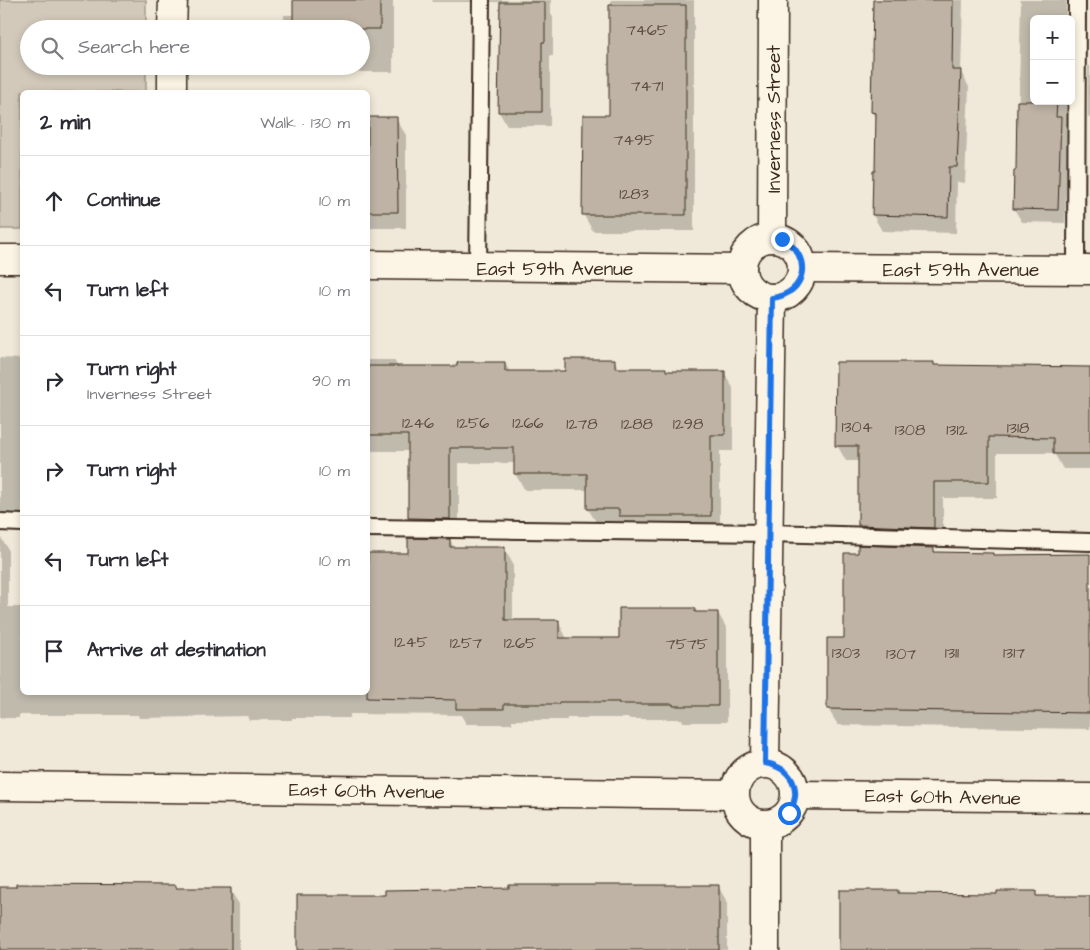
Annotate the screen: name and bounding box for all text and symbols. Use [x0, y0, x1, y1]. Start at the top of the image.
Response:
map controls [1030, 15, 1075, 105]
button: + [1030, 15, 1075, 60]
house number: 7465 [626, 19, 669, 41]
search box [20, 20, 370, 75]
icon: search [38, 34, 66, 62]
text: Search here [78, 34, 190, 61]
street label: Inverness Street [761, 45, 788, 193]
button: − [1030, 60, 1075, 105]
house number: 7471 [631, 75, 663, 97]
text: 2 min [40, 108, 90, 137]
text: Walk · 130 m [260, 112, 350, 134]
house number: 7495 [613, 129, 655, 151]
house number: 1283 [619, 183, 649, 205]
icon: ahead [40, 187, 68, 215]
text: Continue [87, 187, 161, 214]
text: 10 m [319, 190, 350, 212]
route end [771, 228, 794, 251]
street label: East 59th Avenue [477, 256, 633, 283]
street label: East 59th Avenue [883, 257, 1039, 284]
icon: left [40, 277, 68, 305]
text: Turn left [87, 277, 168, 304]
text: 10 m [319, 280, 350, 302]
text: Turn right [87, 356, 176, 383]
icon: right [40, 367, 68, 395]
text: 90 m [312, 370, 350, 392]
text: Inverness Street [87, 383, 212, 405]
house number: 1246 [402, 412, 434, 434]
house number: 1256 [457, 412, 489, 434]
house number: 1266 [512, 412, 544, 434]
house number: 1278 [566, 413, 598, 435]
house number: 1288 [621, 413, 653, 435]
house number: 1298 [673, 413, 703, 435]
house number: 1304 [841, 416, 873, 438]
house number: 1318 [1007, 417, 1029, 439]
house number: 1308 [895, 419, 925, 441]
house number: 1312 [946, 419, 968, 441]
icon: right [40, 457, 68, 485]
text: Turn right [87, 457, 176, 484]
text: 10 m [319, 460, 350, 482]
icon: left [40, 547, 68, 575]
text: Turn left [87, 547, 168, 574]
text: 10 m [319, 550, 350, 572]
house number: 1245 [394, 631, 428, 653]
house number: 1257 [450, 632, 482, 654]
house number: 1265 [504, 632, 537, 654]
house number: 7575 [666, 633, 709, 655]
icon: arrive [40, 637, 68, 665]
text: Arrive at destination [87, 637, 266, 664]
house number: 1303 [832, 642, 860, 664]
house number: 1311 [945, 642, 959, 664]
house number: 1317 [1003, 642, 1025, 664]
house number: 1307 [886, 643, 916, 665]
street label: East 60th Avenue [289, 777, 445, 806]
street label: East 60th Avenue [865, 783, 1021, 812]
route start [778, 802, 801, 825]

